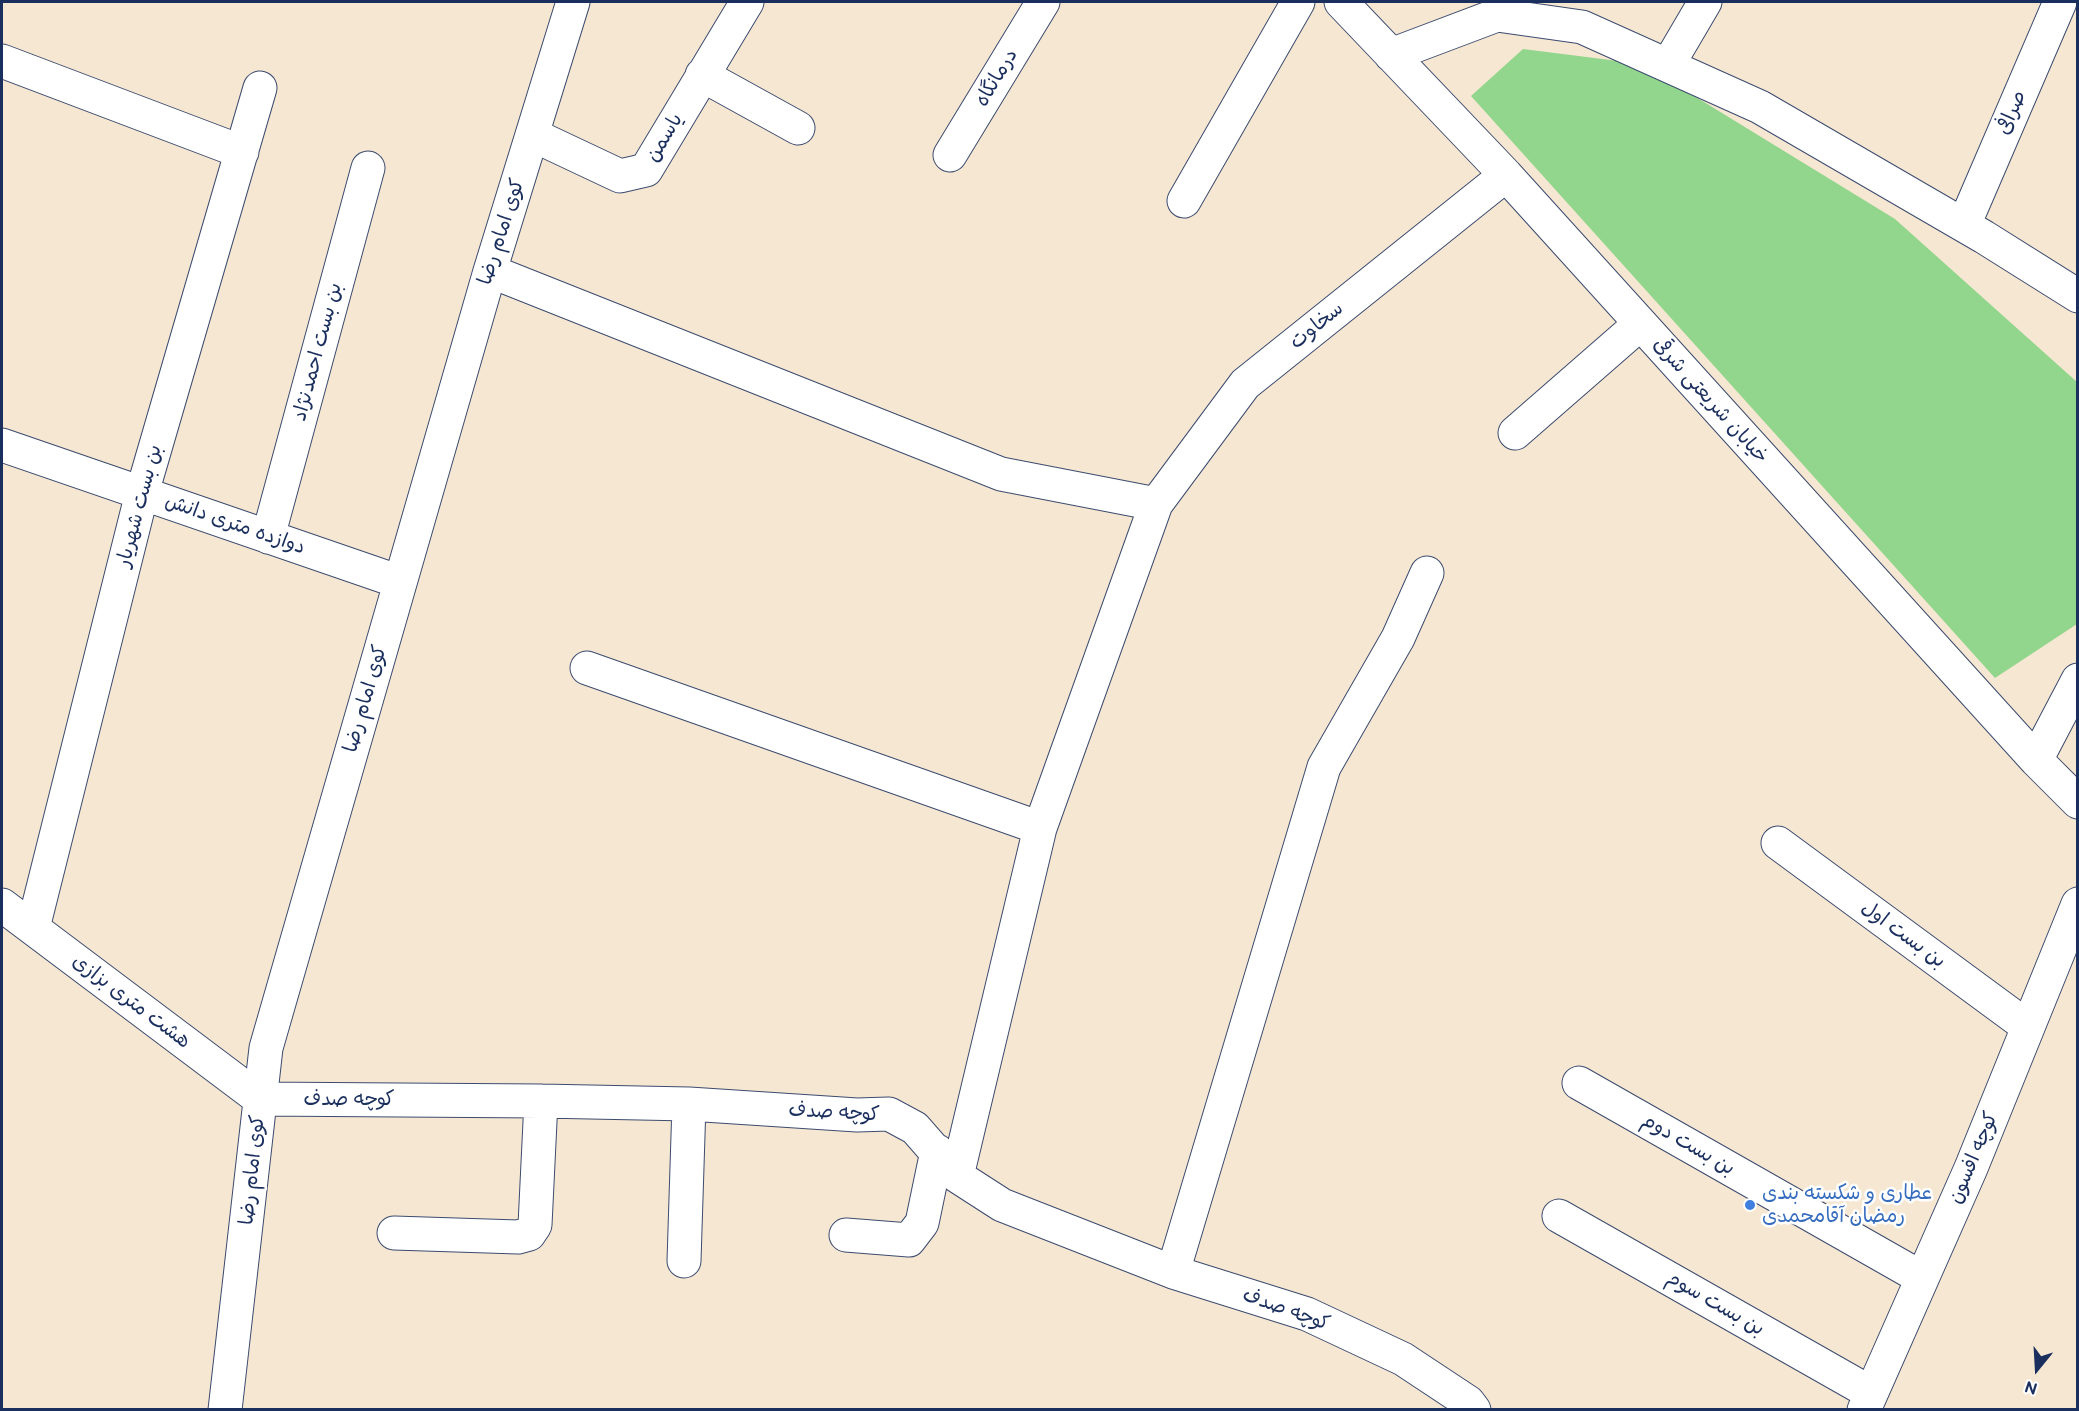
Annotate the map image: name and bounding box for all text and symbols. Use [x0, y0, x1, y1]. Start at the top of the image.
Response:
street label: درمانگاه [970, 45, 1024, 111]
street label: صرافی [1992, 87, 2032, 139]
street label: یاسمن [641, 109, 689, 167]
street label: کوی امام رضا [474, 176, 530, 288]
street label: بن بست احمدنژاد [288, 280, 348, 424]
street label: سخاوت [1285, 297, 1349, 355]
street label: خیابان شریعتی شرقی [1647, 333, 1773, 469]
street label: بن بست شهریار [112, 442, 168, 570]
street label: دوازده متری دانش [162, 490, 308, 560]
street label: کوی امام رضا [339, 643, 393, 755]
street label: بن بست اول [1856, 896, 1950, 974]
street label: هشت متری بزازی [67, 950, 195, 1054]
street label: کوچه صدف [303, 1088, 395, 1112]
street label: کوچه صدف [788, 1099, 880, 1127]
street label: كوچه افسون [1944, 1108, 2004, 1208]
street label: بن بست دوم [1637, 1109, 1739, 1181]
street label: کوی امام رضا [235, 1114, 271, 1226]
place label: عطاری و شکسته بندی رمضان آقامحمدی [1762, 1182, 1933, 1229]
marker: عطاری و شکسته بندی رمضان آقامحمدی [1743, 1198, 1757, 1212]
street label: بن بست سوم [1662, 1266, 1768, 1342]
street label: کوچه صدف [1239, 1283, 1333, 1337]
north arrow [2007, 1339, 2067, 1399]
text: N [2023, 1376, 2040, 1397]

